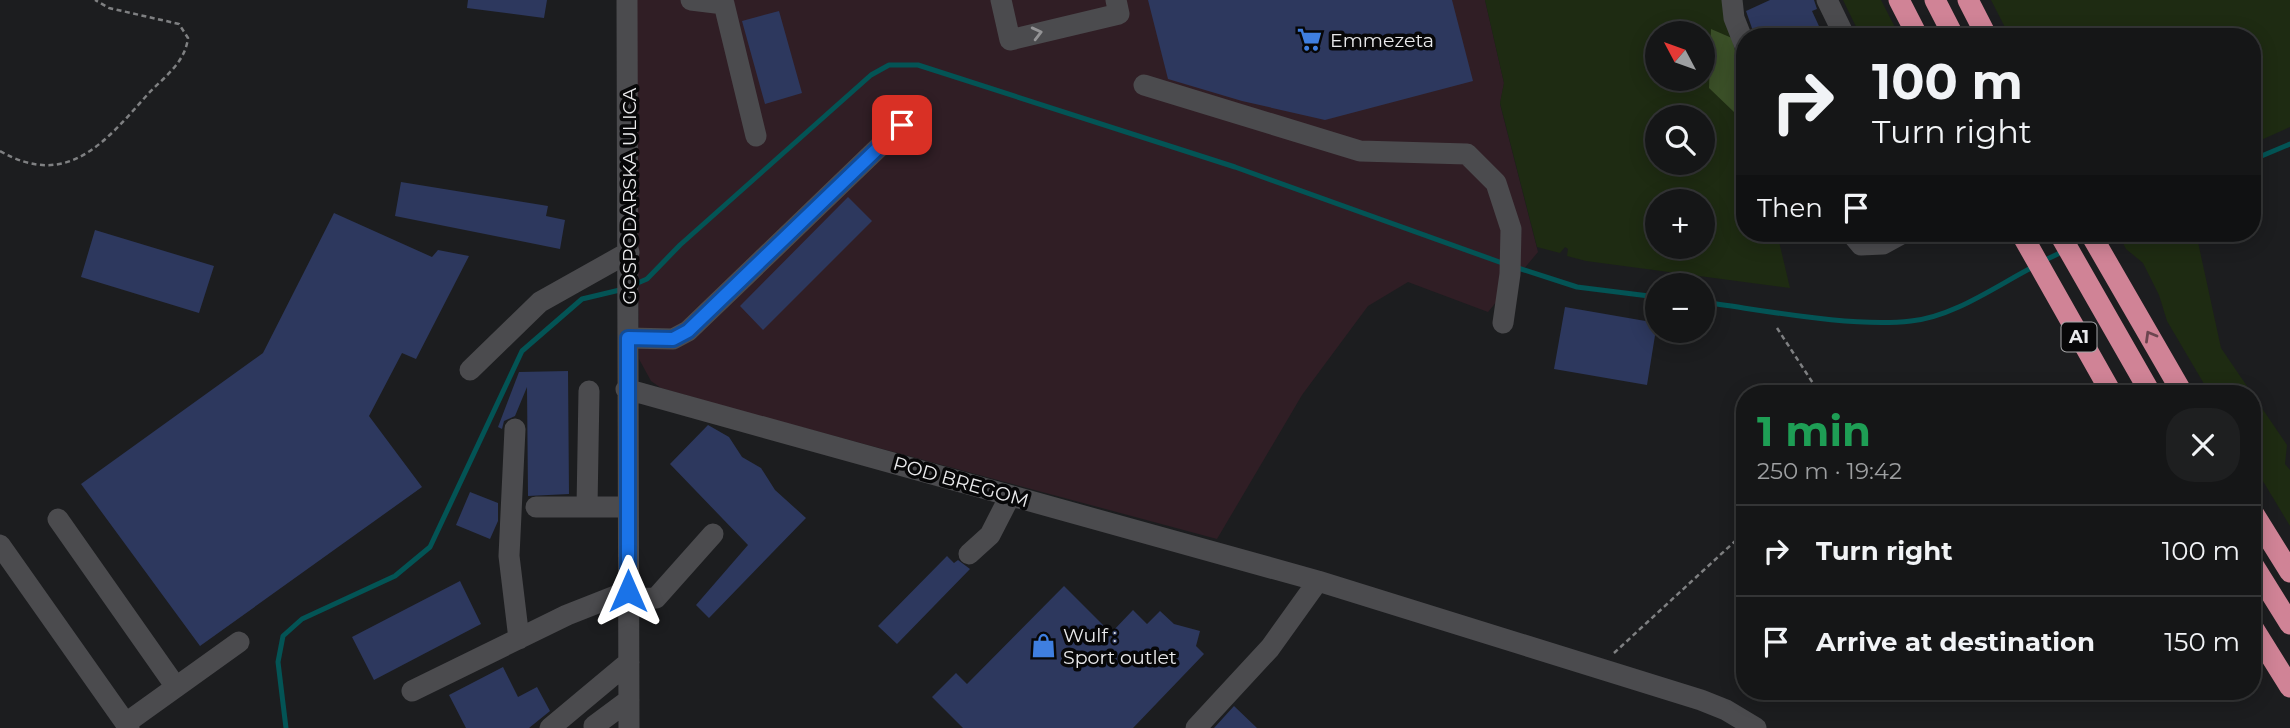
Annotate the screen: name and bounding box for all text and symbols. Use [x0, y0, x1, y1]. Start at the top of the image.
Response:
north arrow [1645, 21, 1715, 91]
map controls [1645, 21, 1715, 343]
supermarket icon: Emmezeta [1296, 26, 1324, 54]
one-way arrow [1031, 27, 1043, 41]
place label: Emmezeta [1330, 29, 1434, 52]
text: 100 m [1872, 52, 2023, 111]
icon: right [1757, 56, 1848, 147]
street label: GOSPODARSKA ULICA [618, 87, 641, 304]
pin [872, 95, 932, 155]
button: search [1645, 105, 1715, 175]
icon: arrive [883, 106, 921, 144]
text: Turn right [1872, 112, 2032, 151]
button: + [1645, 189, 1715, 259]
icon: arrive [1837, 189, 1875, 227]
text: Then [1757, 192, 1823, 224]
button: − [1645, 273, 1715, 343]
road number: A1 [2062, 323, 2096, 352]
one-way arrow [2145, 331, 2158, 343]
text: 1 min [1757, 405, 1871, 457]
button: close [2166, 408, 2240, 482]
street label: POD BREGOM [891, 452, 1031, 512]
text: 250 m · 19:42 [1757, 457, 1902, 485]
icon: right [1757, 532, 1795, 570]
text: Turn right [1816, 535, 1952, 567]
text: 100 m [2162, 535, 2240, 567]
position arrow [591, 554, 665, 628]
icon: arrive [1757, 623, 1795, 661]
place label: Wulf : Sport outlet [1063, 624, 1177, 669]
text: Arrive at destination [1816, 626, 2095, 658]
text: 150 m [2164, 626, 2240, 658]
shop icon: Wulf : Sport outlet [1029, 632, 1057, 660]

